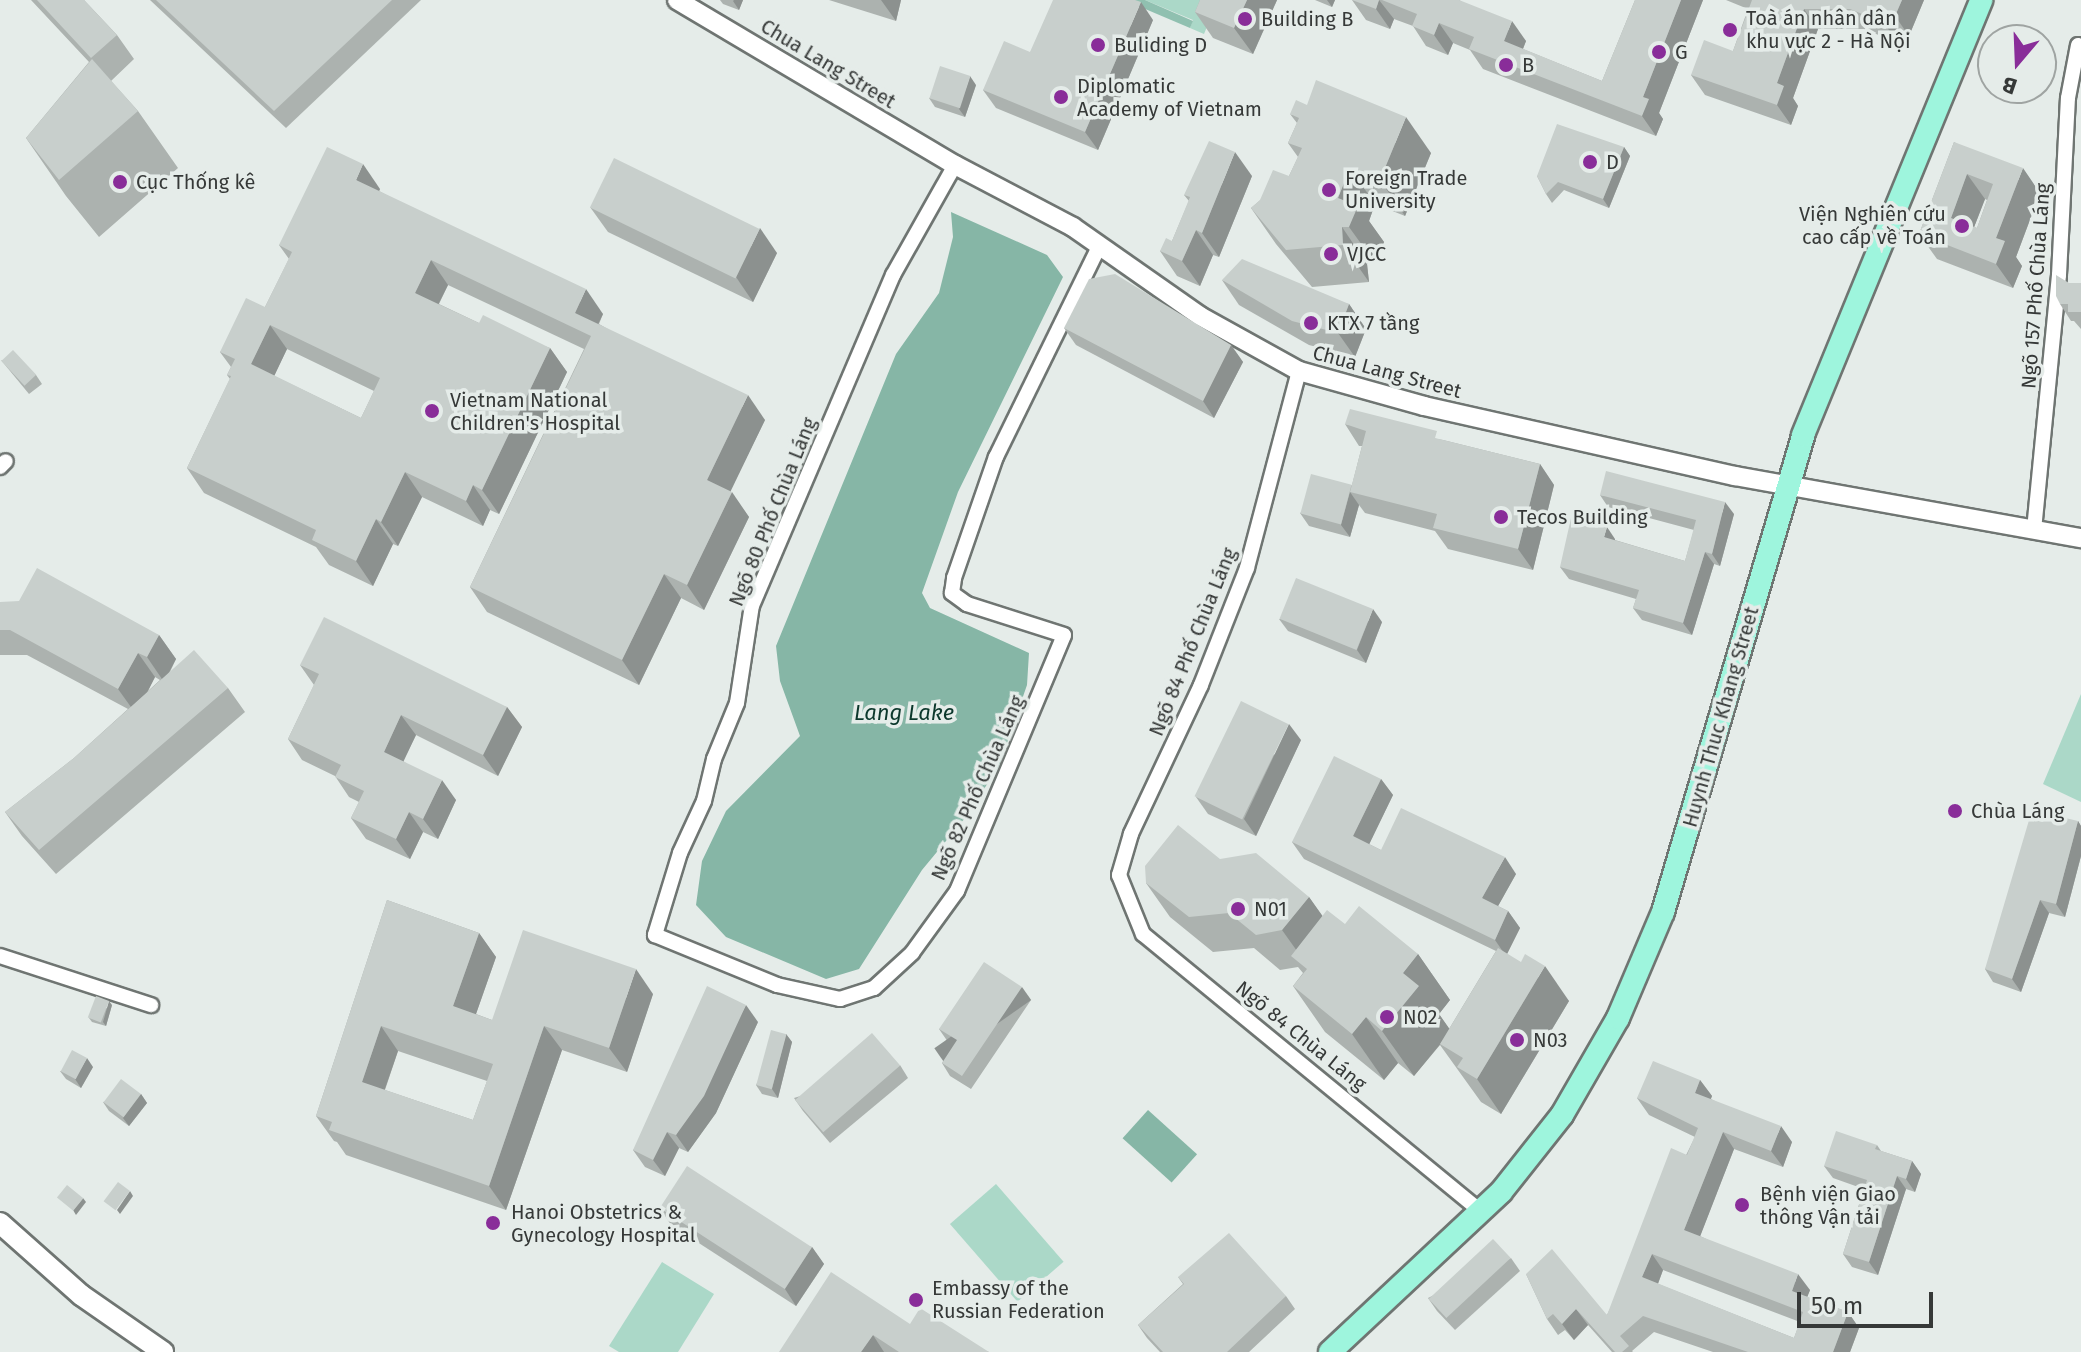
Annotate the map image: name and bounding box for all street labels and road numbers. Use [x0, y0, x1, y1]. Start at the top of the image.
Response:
street label: Chua Lang Street [756, 14, 900, 114]
street label: Ngõ 157 Phố Chùa Láng [2017, 182, 2055, 390]
street label: Chua Lang Street [1310, 341, 1464, 403]
street label: Ngõ 80 Phố Chùa Láng [724, 414, 822, 610]
street label: Ngõ 84 Phố Chùa Láng [1144, 544, 1242, 740]
street label: Huynh Thuc Khang Street [1678, 604, 1764, 830]
street label: Ngõ 82 Phố Chùa Láng [926, 692, 1030, 884]
street label: Ngõ 84 Chùa Láng [1231, 976, 1371, 1096]

